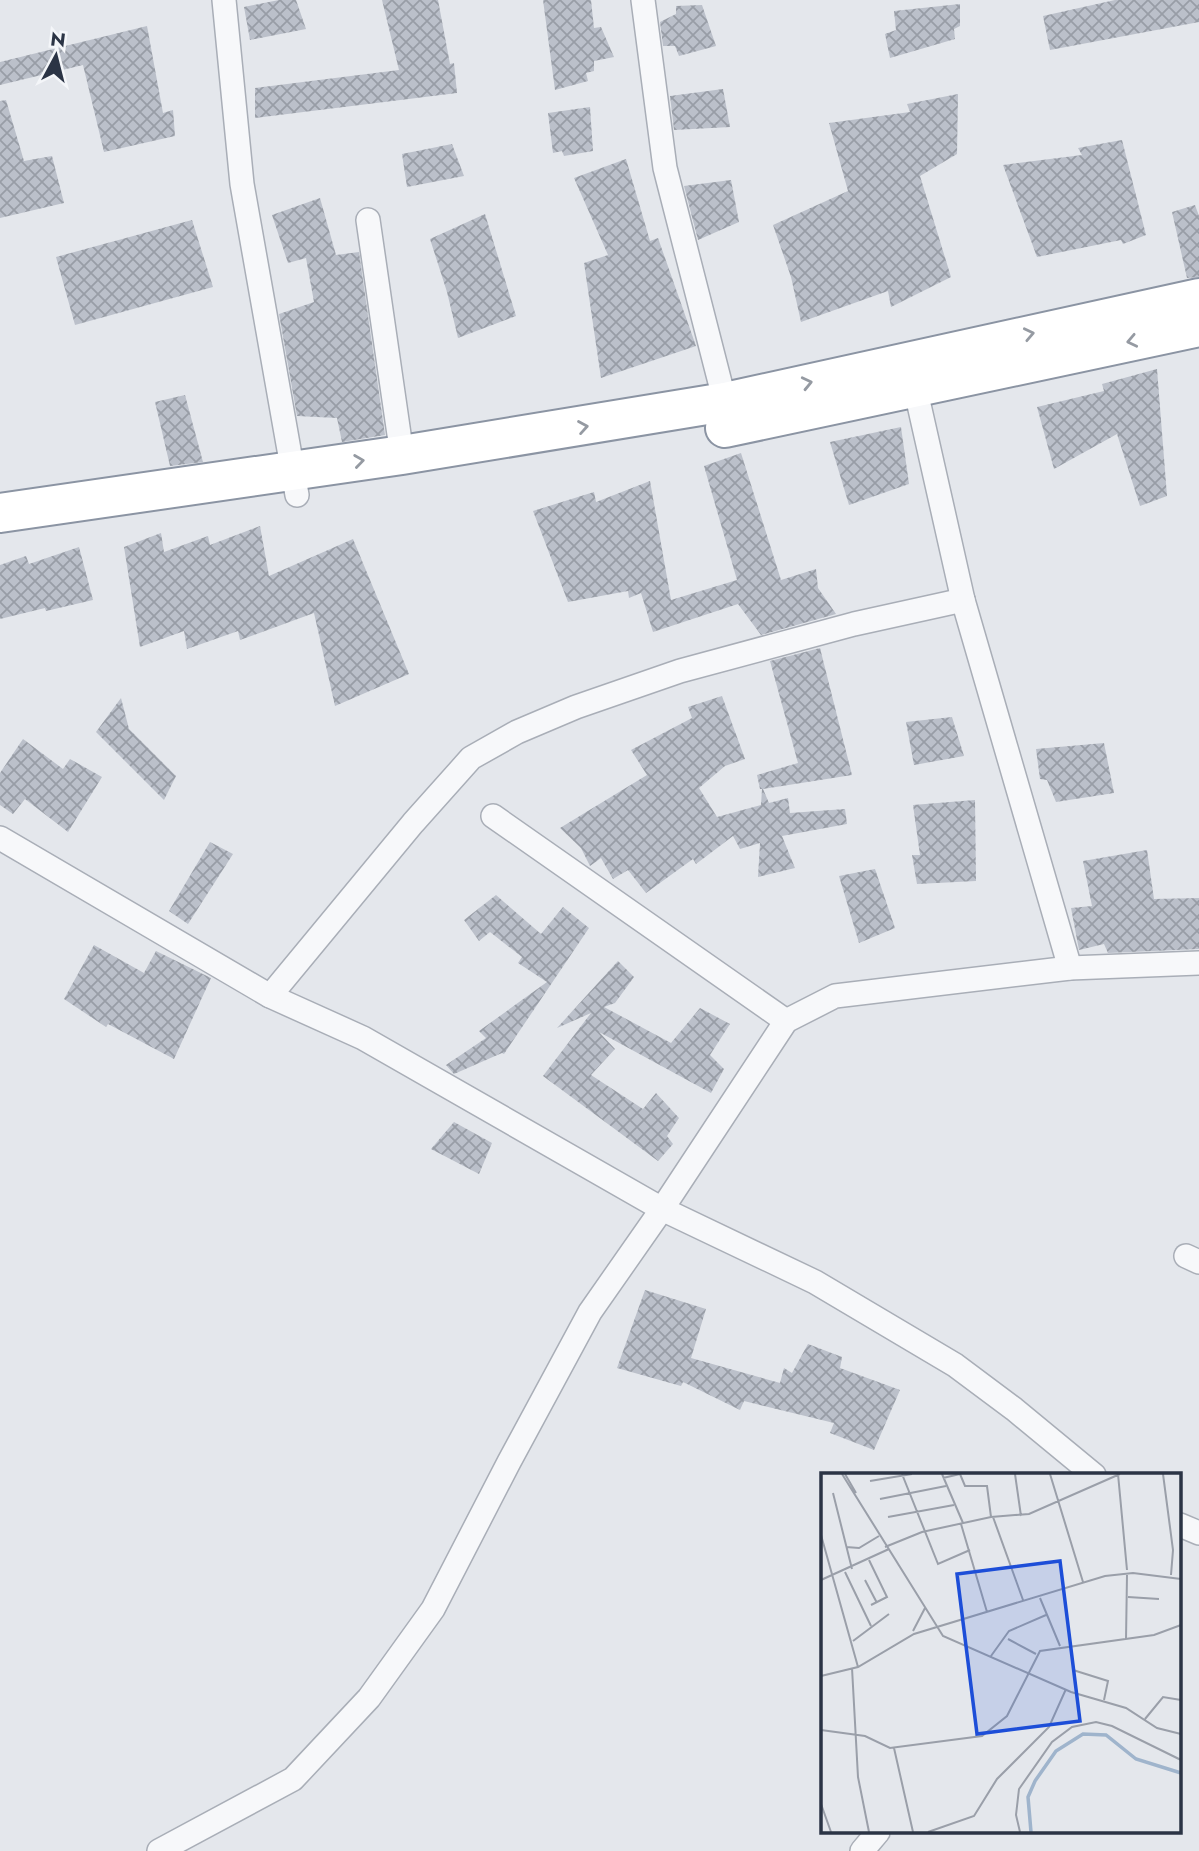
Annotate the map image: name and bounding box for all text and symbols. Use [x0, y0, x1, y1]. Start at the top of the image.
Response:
north arrow [21, 21, 91, 91]
text: N [49, 25, 67, 54]
one-way arrow [1023, 328, 1035, 343]
one-way arrow [1126, 333, 1138, 347]
one-way arrow [801, 377, 813, 392]
one-way arrow [577, 420, 589, 435]
one-way arrow [353, 454, 364, 469]
inset map [821, 1473, 1182, 1834]

